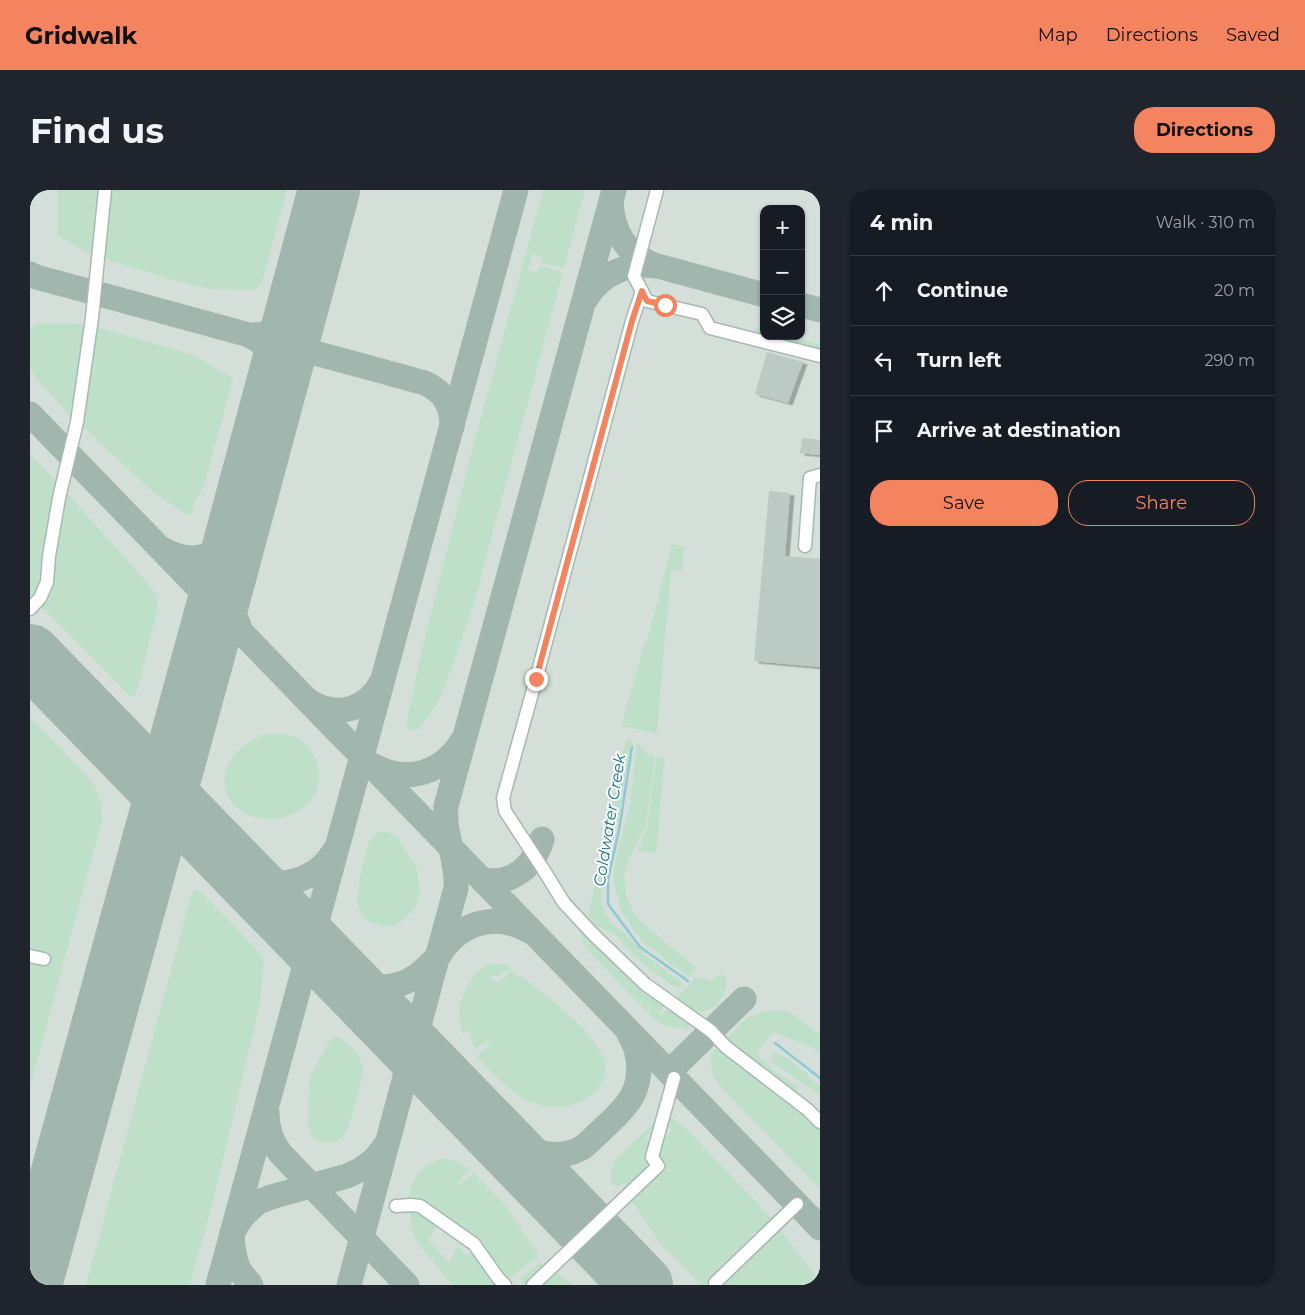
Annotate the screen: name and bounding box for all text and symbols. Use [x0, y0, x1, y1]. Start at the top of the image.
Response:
text: Gridwalk [25, 21, 137, 50]
text: Map [1038, 24, 1078, 46]
text: Directions [1106, 24, 1198, 46]
text: Saved [1226, 24, 1280, 46]
button: Directions [1134, 107, 1275, 153]
text: Find us [30, 109, 164, 152]
map controls [760, 205, 805, 340]
button: + [760, 205, 805, 250]
text: 4 min [870, 210, 933, 235]
text: Walk · 310 m [1156, 213, 1255, 232]
button: − [760, 250, 805, 295]
icon: ahead [870, 277, 898, 305]
text: Continue [917, 279, 1008, 302]
text: 20 m [1214, 281, 1255, 300]
route start [654, 294, 677, 317]
button: layers [760, 295, 805, 340]
icon: left [870, 347, 898, 375]
text: Turn left [917, 349, 1002, 372]
text: 290 m [1204, 351, 1255, 370]
icon: arrive [870, 417, 898, 445]
text: Arrive at destination [917, 419, 1121, 442]
button: Save [870, 480, 1058, 526]
button: Share [1068, 480, 1255, 526]
route end [525, 668, 548, 691]
water label: Coldwater Creek [590, 751, 630, 888]

